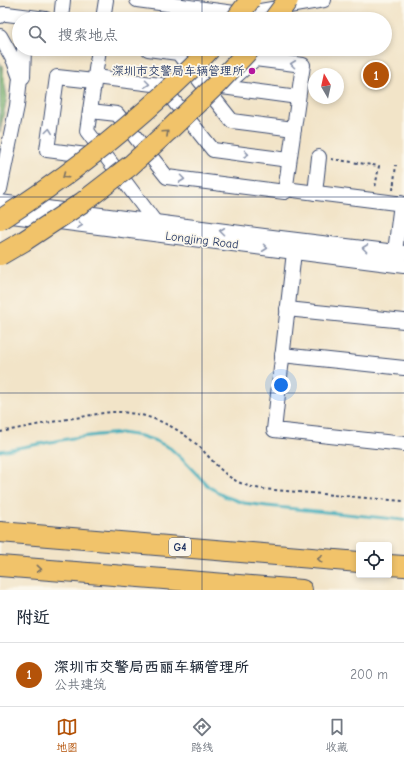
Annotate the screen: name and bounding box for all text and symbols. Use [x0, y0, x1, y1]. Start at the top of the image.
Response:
search box [12, 12, 392, 56]
icon: search [26, 23, 48, 45]
text: 搜索地点 [58, 26, 118, 44]
one-way arrow [290, 60, 297, 69]
pin: 1 [363, 60, 389, 90]
place label: 深圳市交警局车辆管理所 [112, 64, 245, 78]
marker: 深圳市交警局车辆管理所 [247, 66, 257, 76]
north arrow [308, 68, 344, 104]
one-way arrow [144, 79, 150, 88]
one-way arrow [44, 128, 53, 134]
one-way arrow [162, 130, 169, 137]
one-way arrow [243, 149, 249, 158]
one-way arrow [62, 171, 69, 179]
one-way arrow [179, 174, 185, 183]
one-way arrow [77, 220, 83, 229]
one-way arrow [219, 227, 225, 236]
street label: Longjing Road [165, 229, 239, 251]
one-way arrow [262, 243, 268, 252]
one-way arrow [362, 244, 368, 253]
your location [271, 375, 291, 395]
road number: G4 [169, 538, 191, 556]
map controls [356, 542, 392, 578]
button: locate [356, 542, 392, 578]
one-way arrow [317, 555, 323, 564]
one-way arrow [36, 565, 42, 574]
text: 附近 [16, 608, 50, 627]
text: 深圳市交警局西丽车辆管理所 [54, 658, 249, 676]
text: 1 [26, 667, 32, 682]
text: 200 m [350, 667, 388, 682]
text: 公共建筑 [54, 677, 106, 692]
tab: 地图 [56, 716, 78, 754]
tab: 路线 [191, 716, 213, 754]
tab: 收藏 [326, 716, 348, 754]

